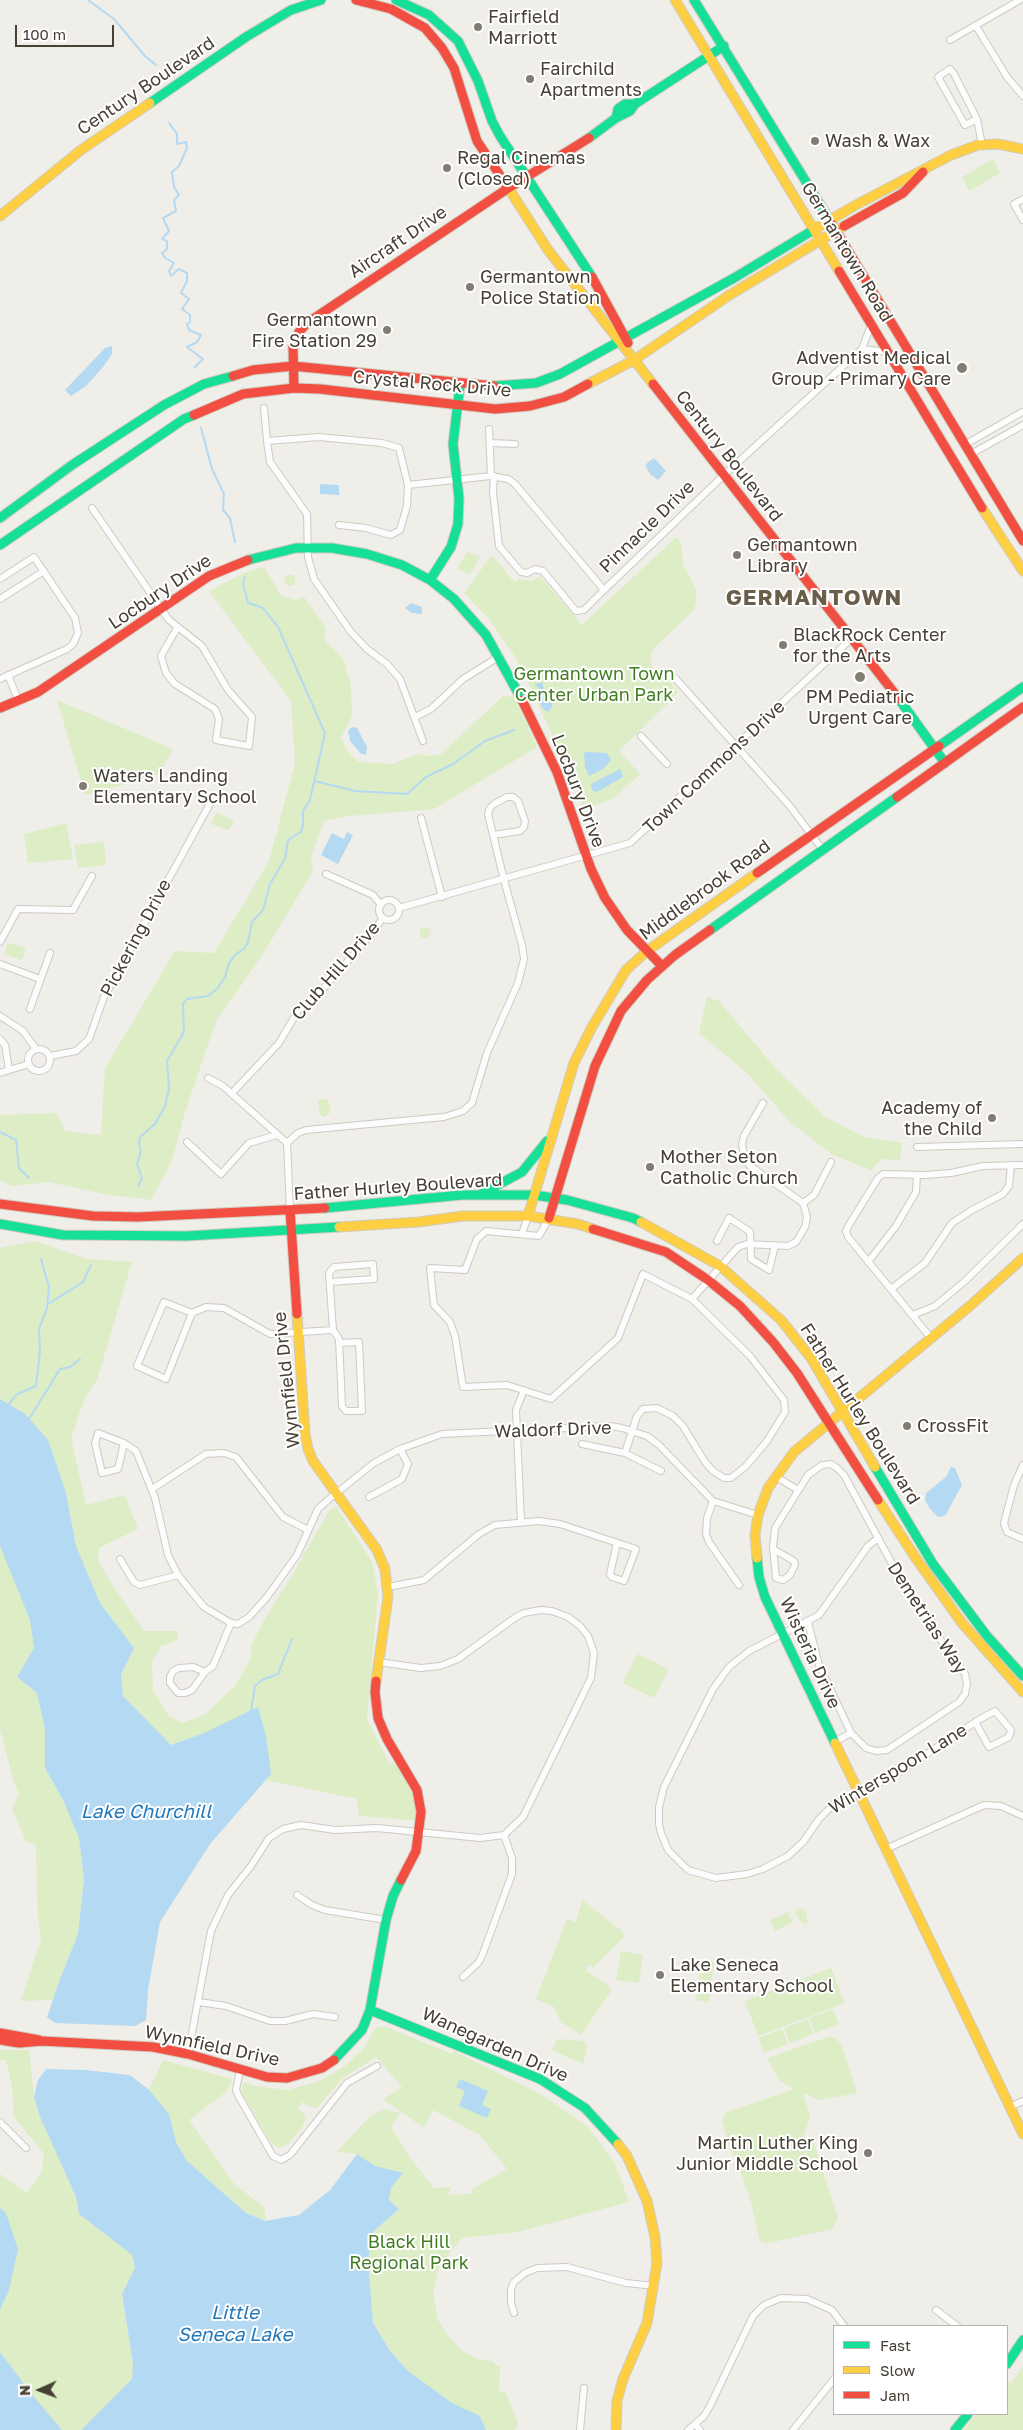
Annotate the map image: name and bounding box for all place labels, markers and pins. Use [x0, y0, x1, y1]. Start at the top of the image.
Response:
place label: Fairfield Marriott [488, 6, 559, 48]
marker: Fairfield Marriott [472, 21, 484, 33]
place label: Fairchild Apartments [540, 58, 642, 100]
marker: Fairchild Apartments [524, 73, 536, 85]
place label: Wash & Wax [825, 130, 930, 152]
marker: Wash & Wax [809, 135, 821, 147]
place label: Regal Cinemas (Closed) [457, 147, 585, 190]
marker: Regal Cinemas (Closed) [441, 162, 453, 174]
place label: Germantown Police Station [480, 266, 600, 308]
marker: Germantown Police Station [464, 281, 476, 293]
place label: Germantown Fire Station 29 [252, 309, 377, 352]
marker: Germantown Fire Station 29 [381, 324, 393, 336]
place label: Adventist Medical Group - Primary Care [771, 347, 951, 389]
marker: Adventist Medical Group - Primary Care [955, 361, 969, 375]
place label: Germantown Library [747, 534, 858, 576]
marker: Germantown Library [731, 549, 743, 561]
place label: BlackRock Center for the Arts [793, 624, 947, 666]
marker: BlackRock Center for the Arts [777, 639, 789, 651]
marker: PM Pediatric Urgent Care [853, 670, 867, 684]
place label: PM Pediatric Urgent Care [806, 686, 914, 729]
place label: Waters Landing Elementary School [93, 765, 257, 808]
marker: Waters Landing Elementary School [77, 780, 89, 792]
place label: Academy of the Child [881, 1097, 982, 1140]
marker: Academy of the Child [986, 1112, 998, 1124]
place label: Mother Seton Catholic Church [660, 1146, 798, 1188]
marker: Mother Seton Catholic Church [644, 1161, 656, 1173]
place label: CrossFit [917, 1415, 989, 1437]
marker: CrossFit [901, 1420, 913, 1432]
place label: Lake Seneca Elementary School [670, 1954, 834, 1996]
marker: Lake Seneca Elementary School [654, 1969, 666, 1981]
place label: Martin Luther King Junior Middle School [676, 2132, 858, 2174]
marker: Martin Luther King Junior Middle School [862, 2147, 874, 2159]

